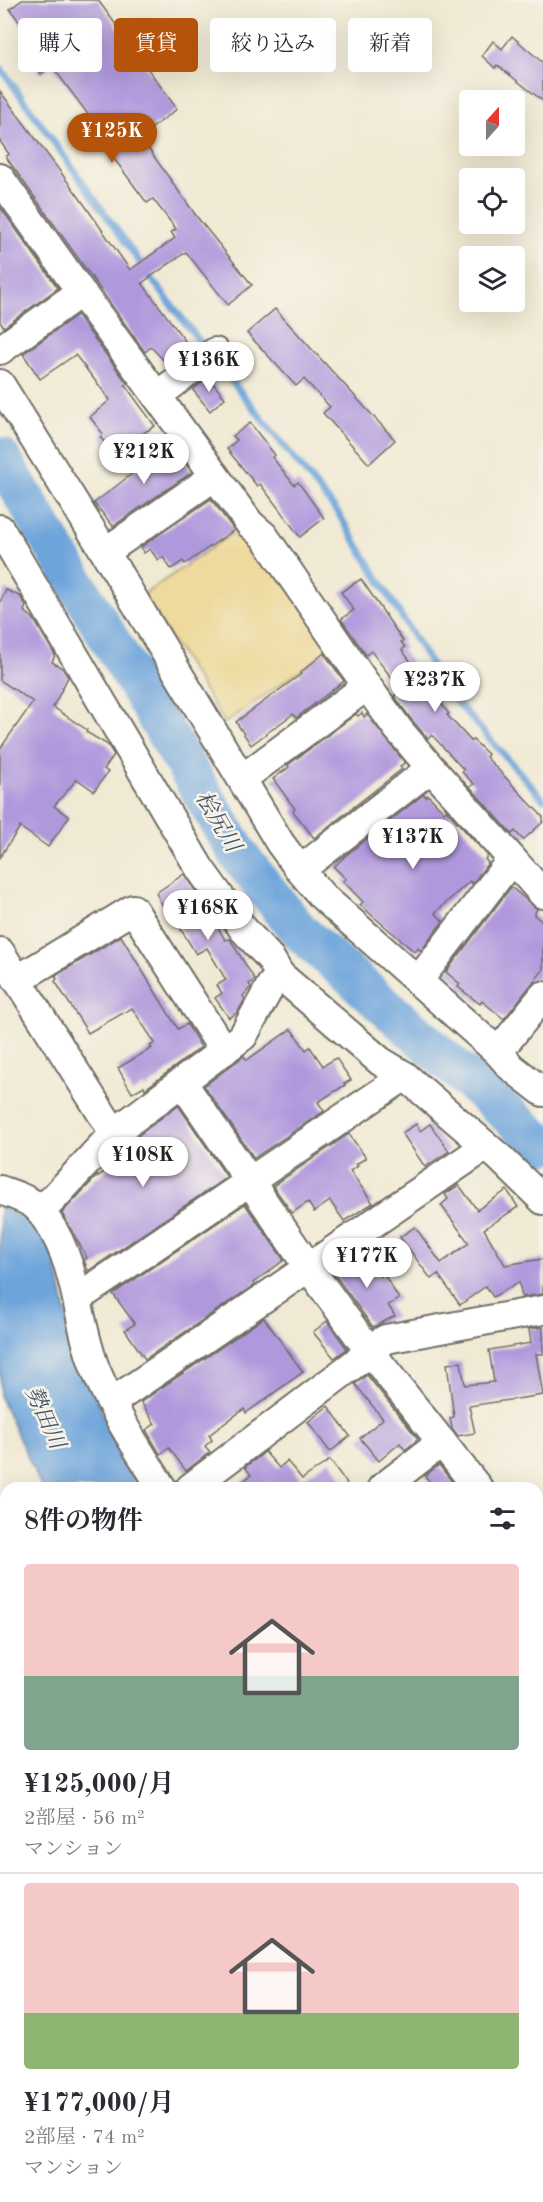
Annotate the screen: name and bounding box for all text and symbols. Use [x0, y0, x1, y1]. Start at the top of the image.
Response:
chip: 購入 [18, 18, 102, 72]
chip: 賃貸 [114, 18, 198, 72]
chip: 絞り込み [210, 18, 336, 72]
chip: 新着 [348, 18, 432, 72]
north arrow [459, 90, 525, 156]
map controls [459, 90, 525, 312]
pin: ¥125K [70, 113, 154, 164]
text: ¥125K [81, 122, 143, 142]
button: locate [459, 168, 525, 234]
button: layers [459, 246, 525, 312]
pin: ¥136K [167, 342, 251, 393]
text: ¥136K [178, 351, 240, 371]
pin: ¥212K [102, 434, 186, 485]
text: ¥212K [113, 443, 175, 463]
pin: ¥237K [393, 662, 477, 713]
text: ¥237K [404, 671, 466, 691]
water label: 桧尻川 [191, 787, 246, 858]
pin: ¥137K [371, 819, 455, 870]
text: ¥137K [382, 828, 444, 848]
pin: ¥168K [166, 890, 250, 941]
text: ¥168K [177, 899, 239, 919]
pin: ¥108K [101, 1137, 185, 1188]
text: ¥108K [112, 1146, 174, 1166]
pin: ¥177K [325, 1238, 409, 1289]
text: ¥177K [336, 1247, 398, 1267]
water label: 勢田川 [21, 1382, 70, 1454]
icon: filters [486, 1502, 519, 1535]
text: 8件の物件 [24, 1509, 143, 1535]
icon: home [218, 1603, 326, 1711]
text: ¥125,000/月 [24, 1772, 175, 1798]
text: 2部屋 · 56 m² [24, 1809, 145, 1829]
text: マンション [24, 1840, 123, 1860]
icon: home [218, 1922, 326, 2030]
text: ¥177,000/月 [24, 2091, 175, 2117]
text: 2部屋 · 74 m² [24, 2128, 145, 2148]
text: マンション [24, 2159, 123, 2179]

